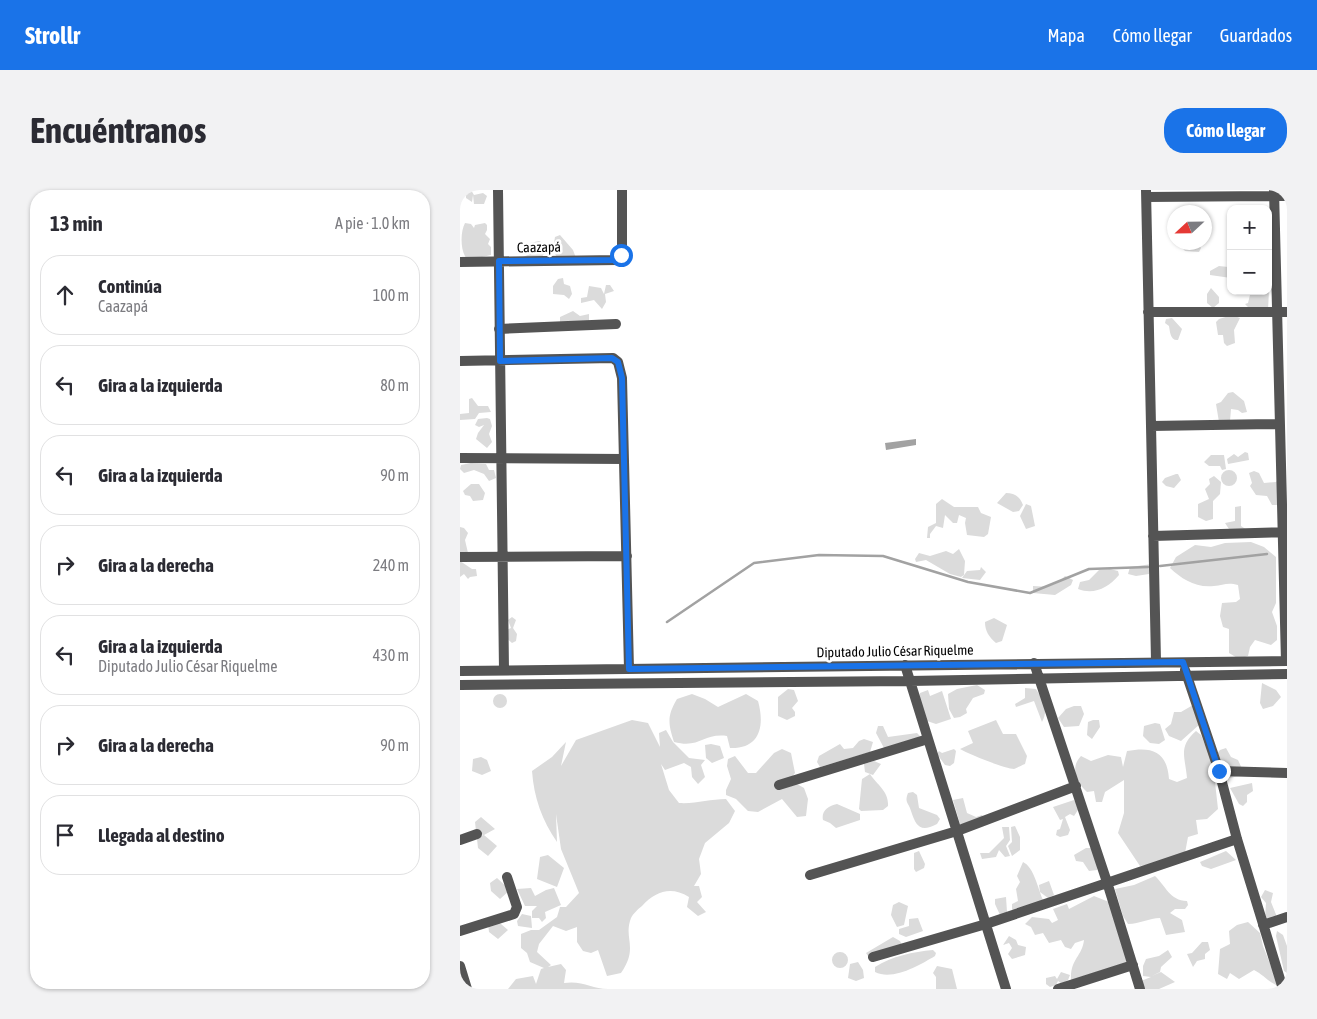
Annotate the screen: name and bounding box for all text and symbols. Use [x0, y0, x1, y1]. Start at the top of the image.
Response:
text: Strollr [25, 22, 80, 49]
text: Mapa [1047, 25, 1085, 46]
text: Cómo llegar [1113, 25, 1192, 46]
text: Guardados [1220, 25, 1292, 46]
button: Cómo llegar [1164, 108, 1287, 153]
text: Encuéntranos [30, 110, 206, 150]
north arrow [1167, 205, 1212, 250]
map controls [1227, 205, 1272, 295]
button: + [1227, 205, 1272, 250]
text: 13 min [50, 211, 103, 235]
text: A pie · 1.0 km [335, 214, 410, 232]
street label: Caazapá [517, 239, 561, 255]
route start [610, 244, 633, 267]
button: − [1227, 250, 1272, 295]
text: Continúa [98, 275, 162, 297]
icon: ahead [51, 281, 79, 309]
text: 100 m [373, 286, 409, 304]
text: Caazapá [98, 297, 148, 315]
icon: left [51, 371, 79, 399]
text: Gira a la izquierda [98, 374, 223, 396]
text: 80 m [380, 376, 409, 394]
icon: left [51, 461, 79, 489]
text: Gira a la izquierda [98, 464, 223, 486]
text: 90 m [380, 466, 409, 484]
icon: right [51, 551, 79, 579]
text: Gira a la derecha [98, 554, 214, 576]
text: 240 m [373, 556, 409, 574]
text: Gira a la izquierda [98, 635, 223, 657]
icon: left [51, 641, 79, 669]
street label: Diputado Julio César Riquelme [816, 642, 974, 660]
text: 430 m [373, 646, 409, 664]
text: Diputado Julio César Riquelme [98, 657, 278, 675]
icon: right [51, 731, 79, 759]
text: Gira a la derecha [98, 734, 214, 756]
text: 90 m [380, 736, 409, 754]
route end [1208, 760, 1231, 783]
icon: arrive [51, 821, 79, 849]
text: Llegada al destino [98, 824, 225, 846]

